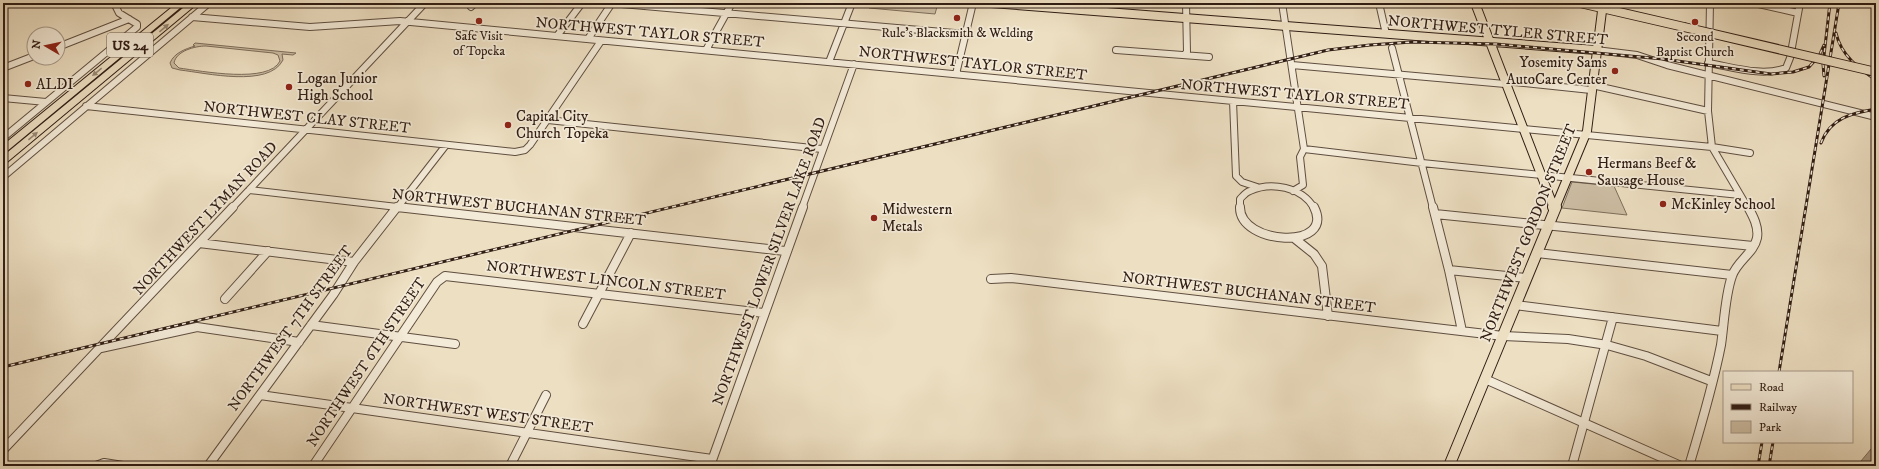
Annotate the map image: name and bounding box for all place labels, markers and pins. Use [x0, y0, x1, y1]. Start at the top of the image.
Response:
marker: Rule's Blacksmith & Welding [952, 13, 962, 23]
marker: Safe Visit of Topeka [474, 16, 484, 26]
marker: Second Baptist Church [1690, 17, 1700, 27]
place label: Rule's Blacksmith & Welding [881, 25, 1033, 41]
place label: Safe Visit of Topeka [453, 28, 505, 59]
place label: Second Baptist Church [1656, 29, 1734, 60]
place label: Yosemity Sams AutoCare Center [1506, 53, 1607, 89]
marker: Yosemity Sams AutoCare Center [1610, 66, 1620, 76]
place label: Logan Junior High School [297, 69, 378, 105]
place label: ALDI [36, 75, 74, 94]
marker: ALDI [23, 79, 33, 89]
marker: Logan Junior High School [284, 82, 294, 92]
place label: Capital City Church Topeka [516, 107, 609, 143]
marker: Capital City Church Topeka [503, 120, 513, 130]
place label: Hermans Beef & Sausage House [1597, 154, 1697, 190]
marker: Hermans Beef & Sausage House [1584, 167, 1594, 177]
place label: McKinley School [1671, 195, 1776, 214]
marker: McKinley School [1658, 199, 1668, 209]
place label: Midwestern Metals [882, 200, 952, 236]
marker: Midwestern Metals [869, 213, 879, 223]

